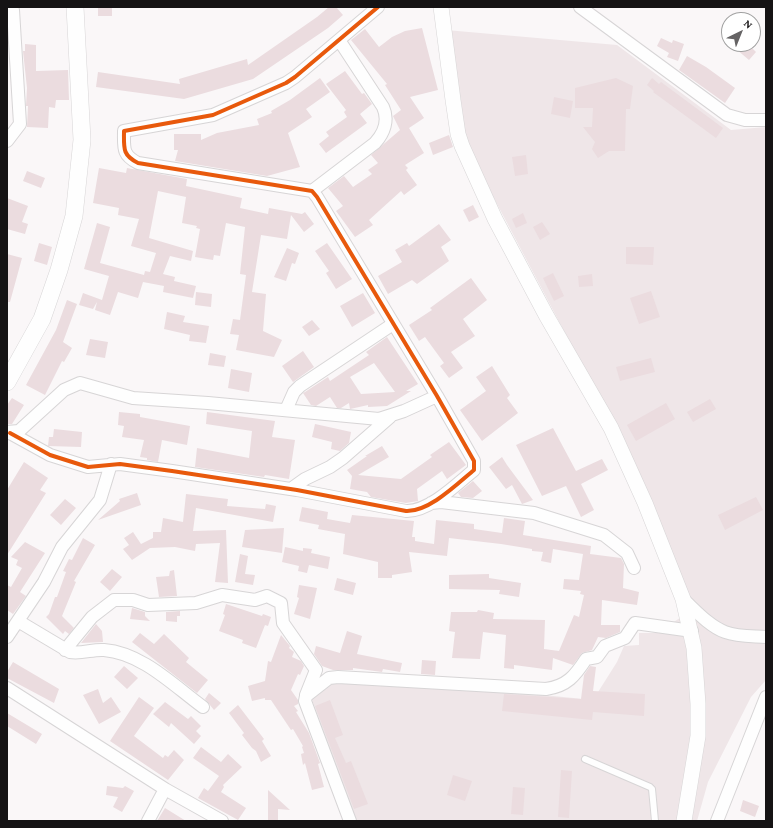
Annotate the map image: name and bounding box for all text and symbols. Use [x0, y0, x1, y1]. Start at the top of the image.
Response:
north arrow [721, 12, 761, 52]
text: N [742, 17, 755, 31]

